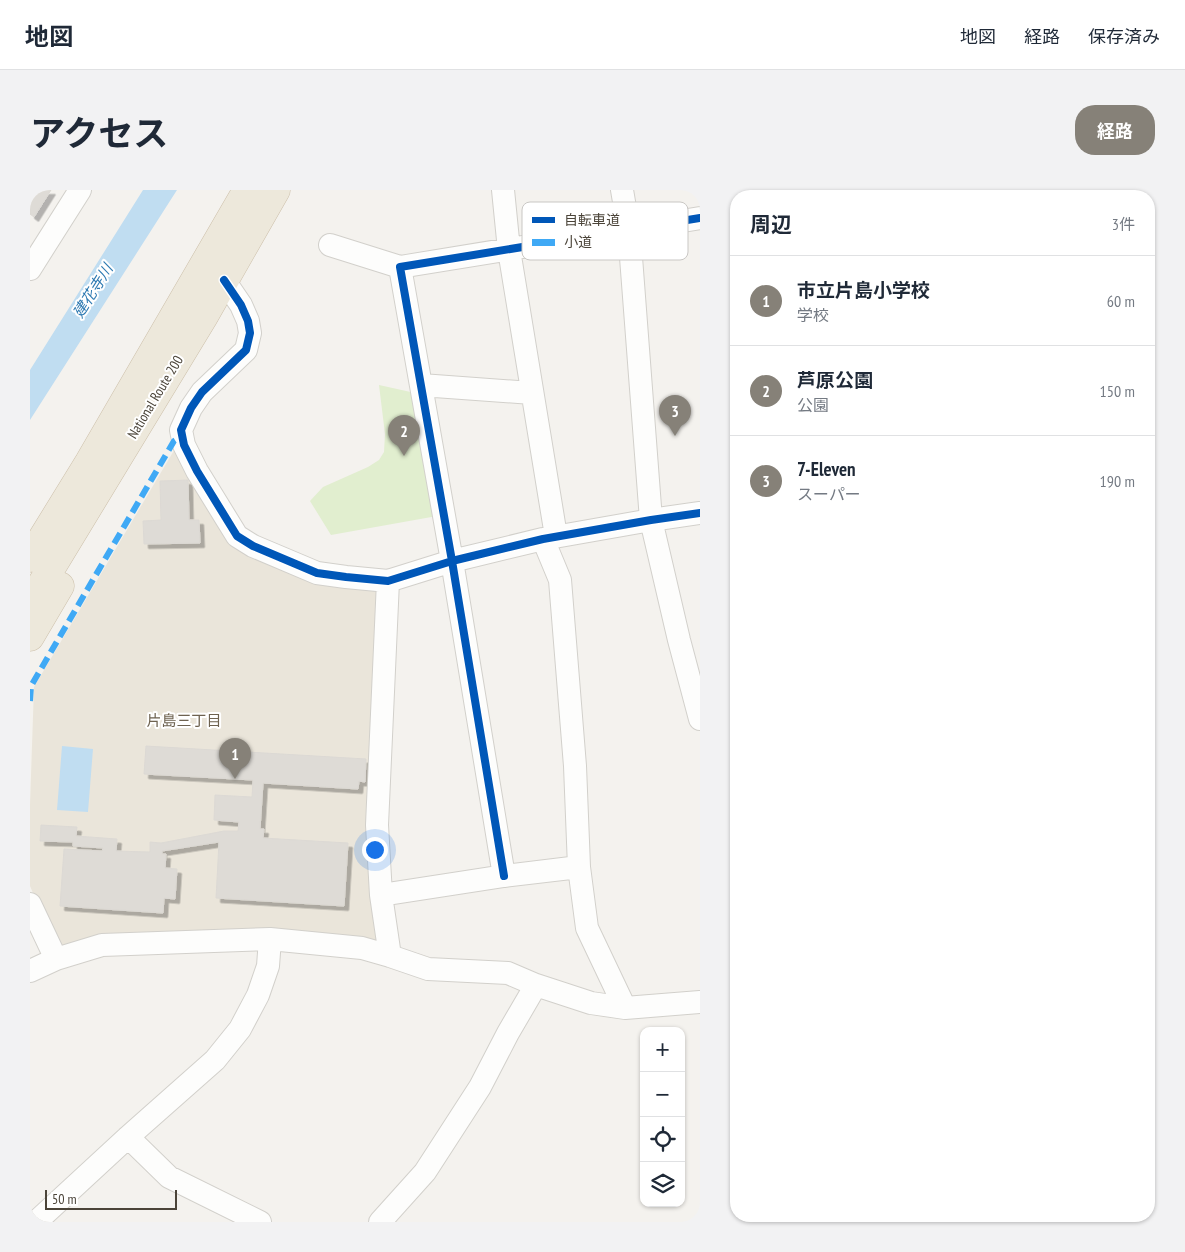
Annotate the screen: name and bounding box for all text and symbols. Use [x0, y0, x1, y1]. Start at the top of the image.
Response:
text: 地図 [25, 21, 73, 52]
text: 地図 [960, 25, 996, 48]
text: 経路 [1024, 25, 1060, 48]
text: 保存済み [1088, 25, 1160, 48]
button: 経路 [1075, 105, 1155, 155]
text: アクセス [30, 110, 168, 156]
legend [522, 202, 688, 260]
text: 自転車道 [564, 211, 620, 229]
text: 周辺 [750, 211, 792, 238]
text: 3件 [1112, 214, 1135, 234]
text: 小道 [564, 233, 592, 251]
water label: 建花寺川 [69, 259, 118, 321]
text: 市立片島小学校 [797, 278, 930, 302]
text: 1 [762, 291, 770, 311]
text: 60 m [1107, 291, 1135, 311]
text: 学校 [797, 305, 829, 325]
street label: National Route 200 [123, 352, 187, 442]
text: 芦原公園 [797, 368, 873, 392]
text: 2 [762, 381, 770, 401]
text: 150 m [1100, 381, 1135, 401]
pin: 3 [659, 395, 691, 436]
text: 公園 [797, 395, 829, 415]
pin: 2 [388, 415, 420, 456]
text: 7-Eleven [797, 457, 856, 481]
text: 3 [762, 471, 770, 491]
text: 190 m [1100, 471, 1135, 491]
text: スーパー [797, 484, 861, 504]
district label: 片島三丁目 [146, 711, 222, 730]
pin: 1 [219, 738, 251, 779]
your location [362, 837, 388, 863]
map controls [640, 1027, 685, 1207]
button: + [640, 1027, 685, 1072]
button: − [640, 1072, 685, 1117]
button: locate [640, 1117, 685, 1162]
button: layers [640, 1162, 685, 1207]
scale bar [45, 1187, 178, 1210]
text: 50 m [52, 1190, 77, 1208]

